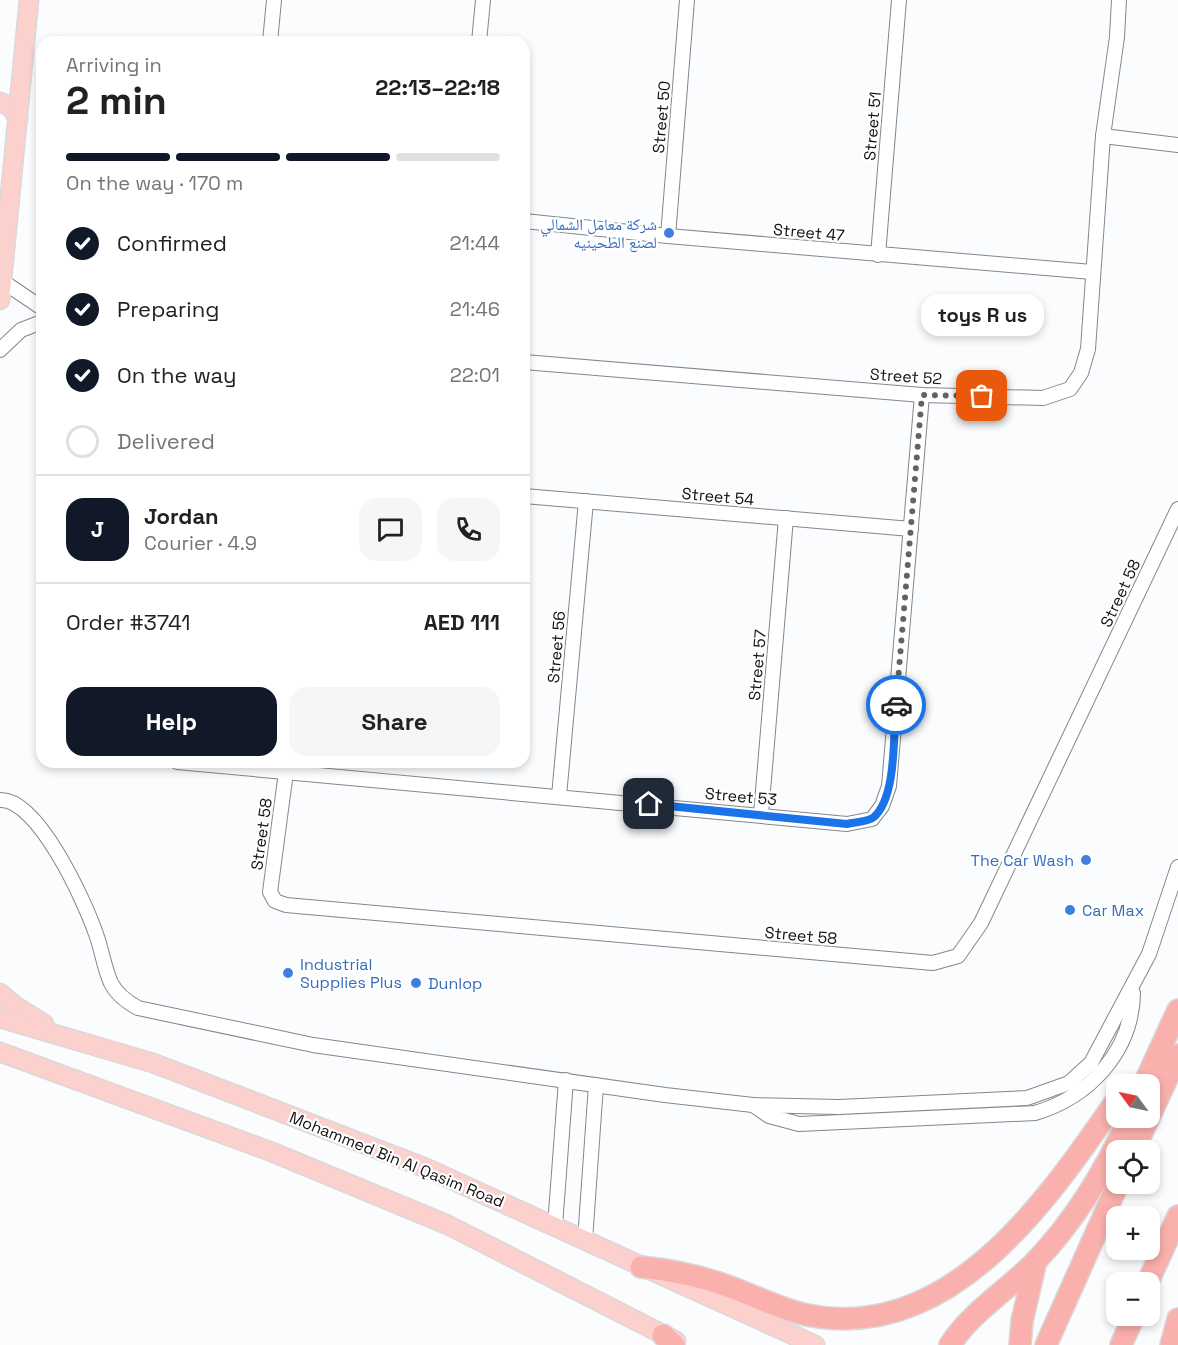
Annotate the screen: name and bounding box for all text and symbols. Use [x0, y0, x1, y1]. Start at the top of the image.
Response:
text: Arriving in [66, 52, 162, 78]
text: 22:13–22:18 [375, 73, 500, 101]
text: 2 min [66, 76, 167, 125]
street label: Street 50 [648, 80, 675, 154]
street label: Street 51 [859, 91, 886, 161]
text: On the way · 170 m [66, 170, 243, 196]
place label: شركة معامل الشمالي لصنع الطحينيه [540, 214, 657, 253]
street label: Street 47 [772, 219, 846, 246]
marker: شركة معامل الشمالي لصنع الطحينيه [662, 226, 676, 240]
icon: check [66, 227, 99, 260]
text: Confirmed [117, 229, 227, 257]
text: 21:44 [450, 230, 500, 256]
icon: check [66, 293, 99, 326]
callout: toys R us [920, 294, 1044, 336]
text: Preparing [117, 295, 219, 323]
text: 21:46 [450, 296, 500, 322]
text: toys R us [938, 302, 1027, 328]
icon: check [66, 359, 99, 392]
text: On the way [117, 361, 236, 389]
text: 22:01 [450, 362, 500, 388]
street label: Street 52 [869, 364, 943, 389]
pin [956, 370, 1007, 421]
icon: bag [965, 379, 998, 412]
text: Delivered [117, 427, 215, 455]
street label: Street 54 [681, 483, 755, 510]
button: chat [359, 498, 422, 561]
button: phone [437, 498, 500, 561]
text: Jordan [144, 502, 219, 530]
text: J [91, 515, 104, 543]
text: Courier · 4.9 [144, 530, 257, 556]
street label: Street 58 [1096, 556, 1145, 631]
text: Order #3741 [66, 608, 190, 636]
text: AED 111 [424, 608, 500, 636]
street label: Street 56 [543, 610, 570, 684]
street label: Street 57 [744, 629, 771, 702]
courier [866, 675, 926, 735]
button: Help [66, 687, 277, 756]
button: Share [289, 687, 500, 756]
icon: car [880, 689, 913, 722]
pin [623, 778, 674, 829]
street label: Street 53 [704, 783, 778, 810]
icon: home [632, 787, 665, 820]
street label: Street 58 [246, 797, 277, 871]
place label: The Car Wash [970, 850, 1074, 871]
marker: The Car Wash [1079, 853, 1093, 867]
place label: Car Max [1082, 900, 1144, 921]
marker: Car Max [1063, 903, 1077, 917]
street label: Street 58 [764, 922, 838, 949]
place label: Industrial Supplies Plus [300, 954, 402, 993]
marker: Industrial Supplies Plus [281, 966, 295, 980]
place label: Dunlop [428, 973, 482, 994]
marker: Dunlop [409, 976, 423, 990]
north arrow [1106, 1074, 1160, 1128]
map controls [1106, 1074, 1160, 1326]
street label: Mohammed Bin Al Qasim Road [286, 1107, 507, 1212]
button: locate [1106, 1140, 1160, 1194]
button: + [1106, 1206, 1160, 1260]
button: − [1106, 1272, 1160, 1326]

